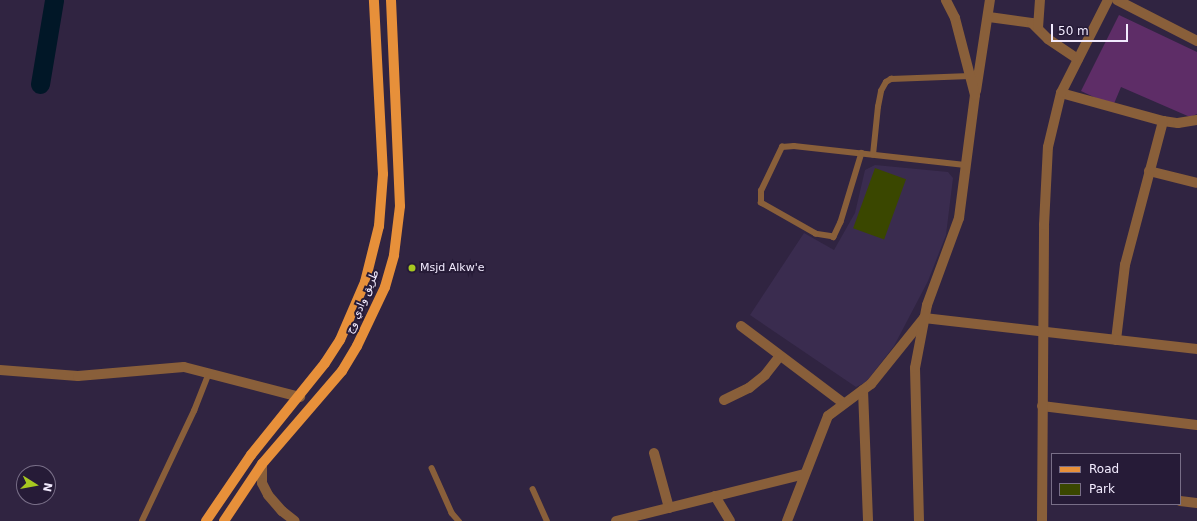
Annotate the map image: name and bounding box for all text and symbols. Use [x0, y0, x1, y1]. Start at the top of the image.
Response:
scale bar [1053, 16, 1130, 42]
text: 50 m [1058, 24, 1089, 38]
place label: Msjd Alkw'e [420, 261, 484, 275]
marker: Msjd Alkw'e [407, 263, 417, 273]
street label: طريق وادي وج [344, 268, 382, 336]
legend [1051, 453, 1181, 505]
text: Road [1089, 462, 1119, 476]
north arrow [16, 465, 56, 505]
text: N [40, 481, 55, 493]
text: Park [1089, 482, 1115, 496]

